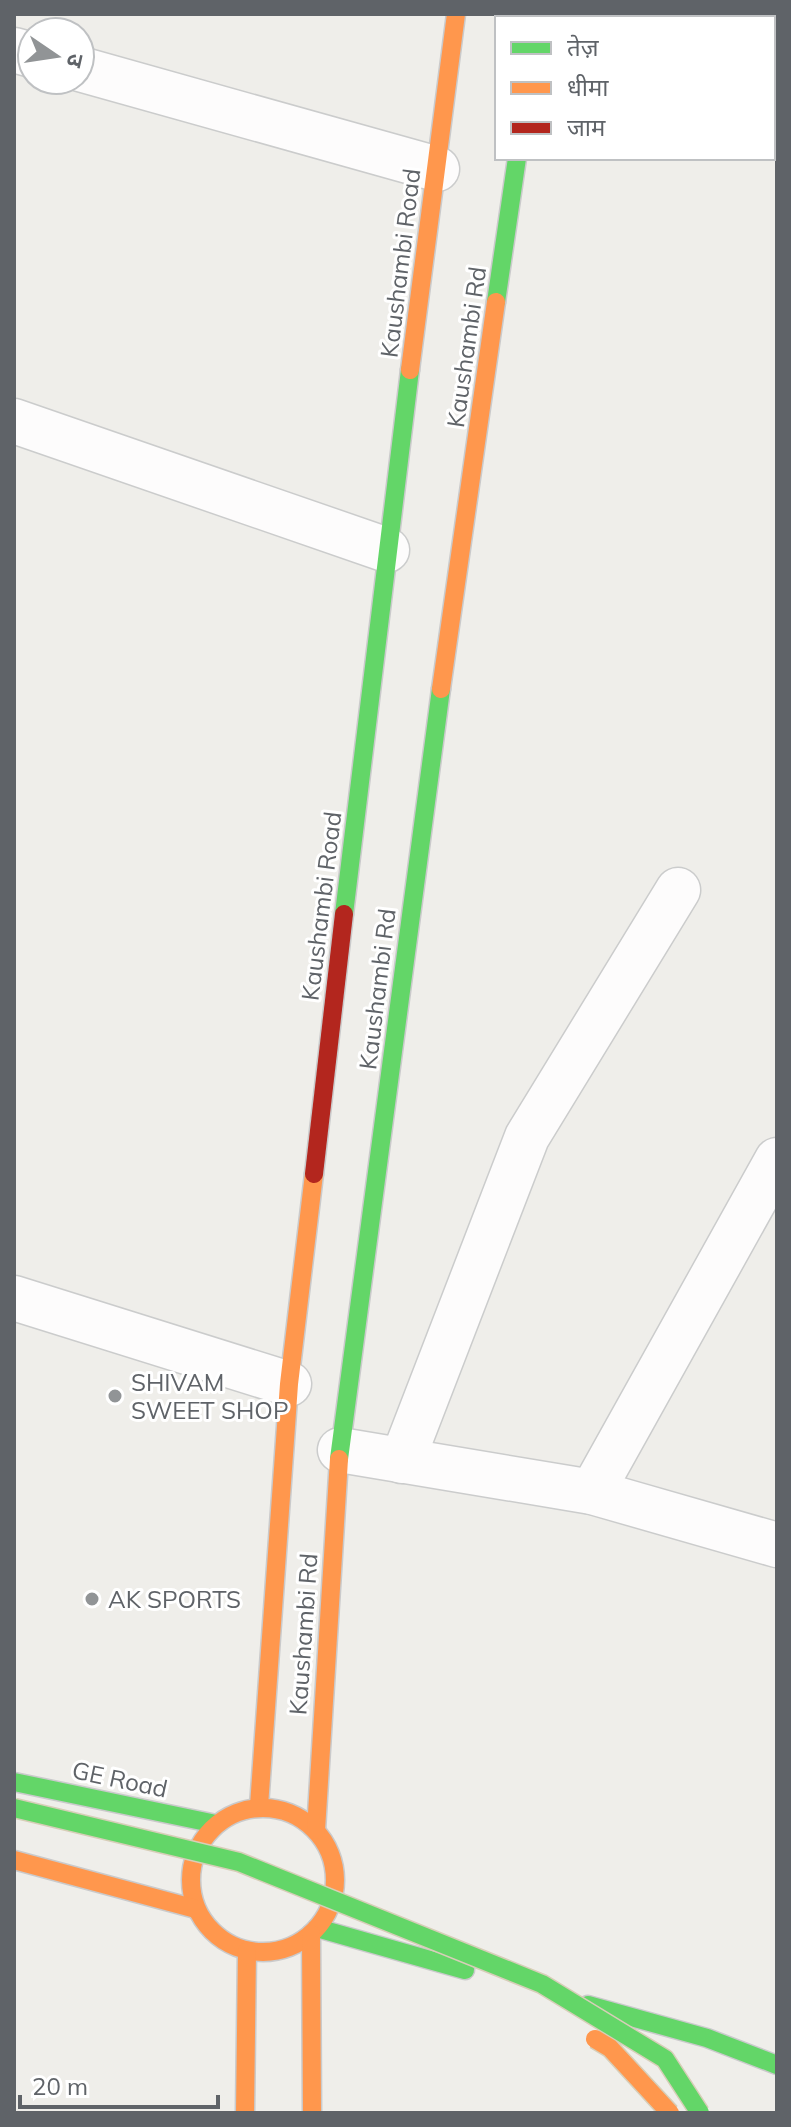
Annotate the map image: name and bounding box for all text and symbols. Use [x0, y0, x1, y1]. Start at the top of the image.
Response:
north arrow [16, 16, 96, 96]
legend [495, 16, 775, 160]
text: तेज़ [567, 32, 600, 62]
text: उ [60, 51, 91, 71]
text: धीमा [567, 72, 609, 102]
text: जाम [567, 112, 606, 142]
street label: Kaushambi Road [374, 167, 426, 359]
street label: Kaushambi Rd [440, 265, 492, 429]
street label: Kaushambi Road [295, 810, 347, 1002]
street label: Kaushambi Rd [352, 907, 402, 1071]
place label: SHIVAM SWEET SHOP [131, 1367, 289, 1425]
marker: SHIVAM SWEET SHOP [106, 1387, 124, 1405]
street label: Kaushambi Rd [282, 1552, 324, 1716]
place label: AK SPORTS [108, 1584, 241, 1614]
marker: AK SPORTS [83, 1590, 101, 1608]
street label: GE Road [70, 1754, 170, 1804]
scale bar [20, 2059, 218, 2109]
text: 20 m [32, 2071, 88, 2101]

